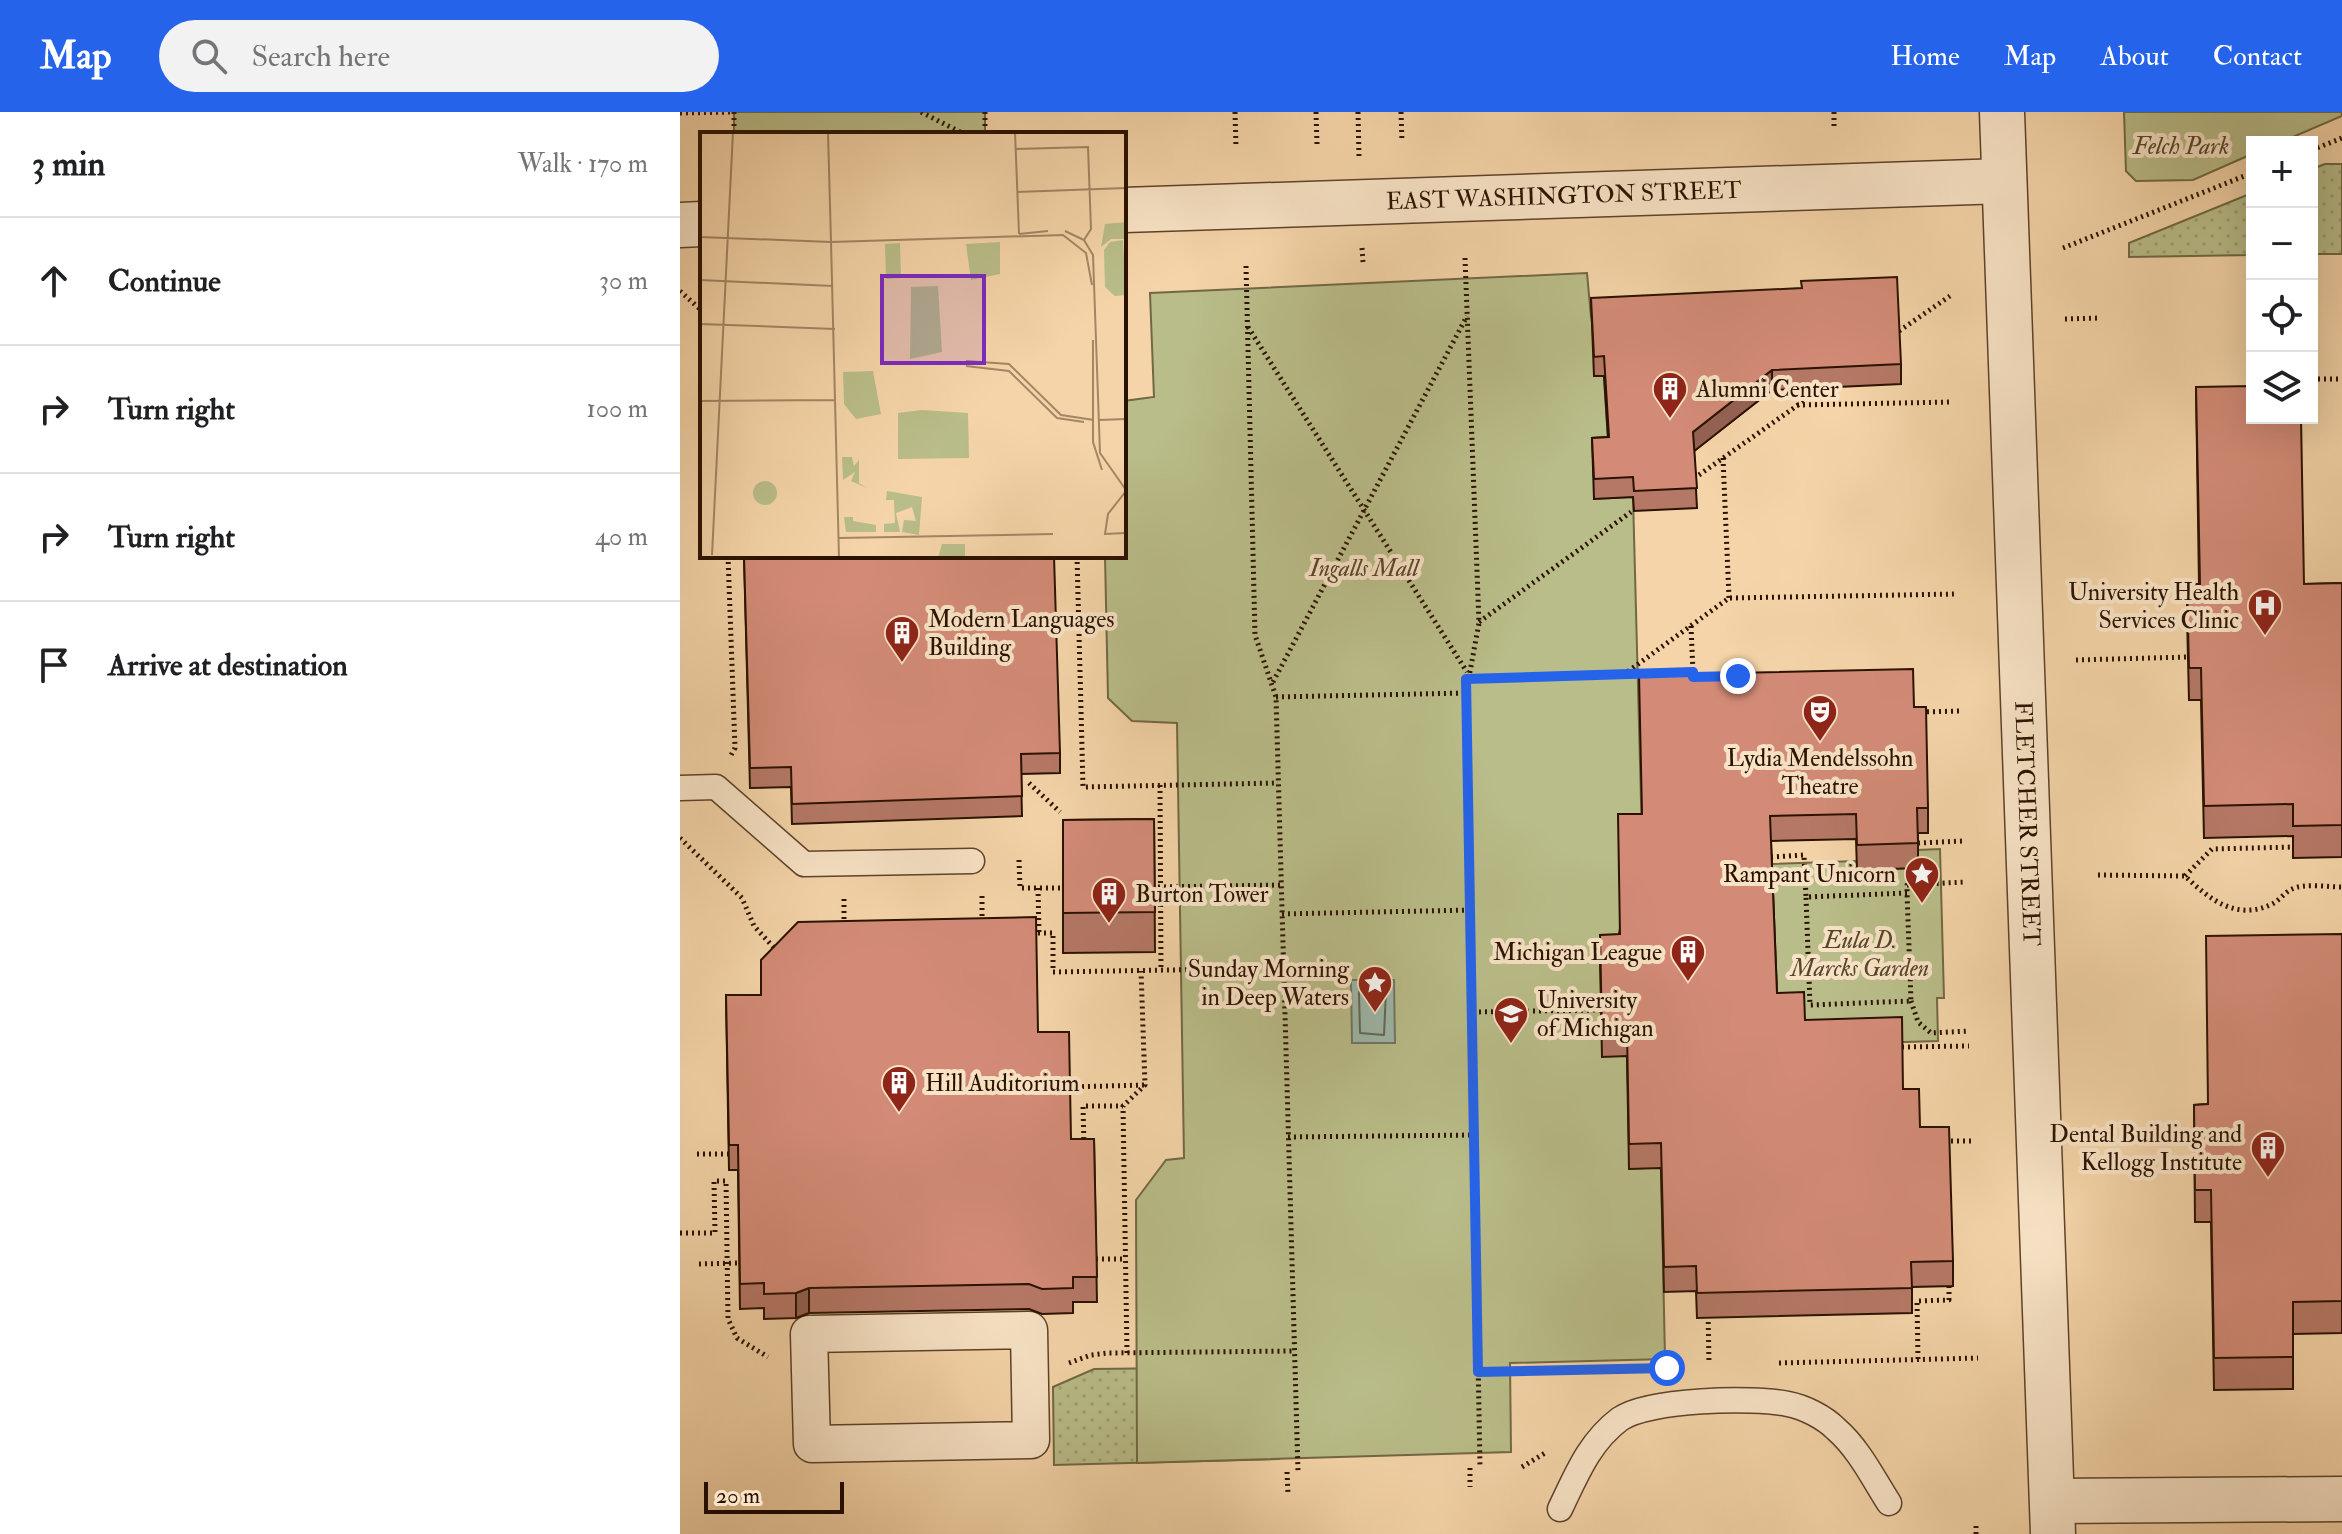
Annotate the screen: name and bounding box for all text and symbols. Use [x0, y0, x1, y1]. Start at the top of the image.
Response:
search box [159, 20, 719, 92]
text: Map [40, 32, 111, 80]
icon: search [187, 34, 231, 78]
text: Search here [251, 38, 390, 75]
text: Home [1890, 39, 1960, 74]
text: Map [2004, 39, 2056, 74]
text: About [2100, 39, 2169, 74]
text: Contact [2213, 39, 2302, 74]
park label: Felch Park [2132, 131, 2229, 162]
inset map [700, 132, 1126, 558]
map controls [2246, 136, 2318, 424]
button: + [2246, 136, 2318, 208]
text: 3 min [32, 143, 105, 186]
text: Walk · 170 m [518, 148, 648, 180]
street label: EAST WASHINGTON STREET [1386, 175, 1742, 217]
button: − [2246, 208, 2318, 280]
icon: ahead [32, 259, 76, 303]
text: Continue [108, 263, 221, 300]
text: 30 m [599, 265, 648, 297]
button: locate [2246, 280, 2318, 352]
button: layers [2246, 352, 2318, 424]
building icon: Alumni Center [1651, 370, 1689, 420]
place label: Alumni Center [1695, 374, 1839, 405]
icon: right [32, 387, 76, 431]
text: Turn right [108, 391, 235, 428]
text: 100 m [587, 393, 648, 425]
icon: right [32, 515, 76, 559]
text: Turn right [108, 519, 235, 556]
text: 40 m [595, 521, 648, 553]
park label: Ingalls Mall [1308, 553, 1421, 584]
place label: University Health Services Clinic [2068, 577, 2239, 636]
hospital icon: University Health Services Clinic [2246, 587, 2284, 637]
place label: Modern Languages Building [928, 604, 1115, 663]
building icon: Modern Languages Building [883, 614, 921, 664]
icon: arrive [32, 643, 76, 687]
text: Arrive at destination [108, 647, 348, 684]
route end [1720, 658, 1756, 694]
theatre icon: Lydia Mendelssohn Theatre [1801, 693, 1839, 743]
street label: FLETCHER STREET [2007, 700, 2047, 947]
place label: Lydia Mendelssohn Theatre [1727, 743, 1913, 802]
place icon: Rampant Unicorn [1903, 855, 1941, 905]
place label: Rampant Unicorn [1723, 859, 1896, 890]
building icon: Burton Tower [1090, 875, 1128, 925]
place label: Burton Tower [1135, 879, 1269, 910]
park label: Eula D. Marcks Garden [1789, 925, 1929, 984]
building icon: Michigan League [1669, 933, 1707, 983]
place label: Michigan League [1493, 937, 1662, 968]
place label: Sunday Morning in Deep Waters [1188, 954, 1350, 1013]
place icon: Sunday Morning in Deep Waters [1356, 964, 1394, 1014]
place label: University of Michigan [1537, 985, 1654, 1044]
school or university icon: University of Michigan [1492, 995, 1530, 1045]
building icon: Hill Auditorium [880, 1064, 918, 1114]
place label: Hill Auditorium [925, 1068, 1080, 1099]
place label: Dental Building and Kellogg Institute [2049, 1119, 2242, 1178]
building icon: Dental Building and Kellogg Institute [2249, 1129, 2287, 1179]
route start [1649, 1350, 1685, 1386]
scale bar [704, 1478, 844, 1514]
text: 20 m [716, 1482, 760, 1510]

